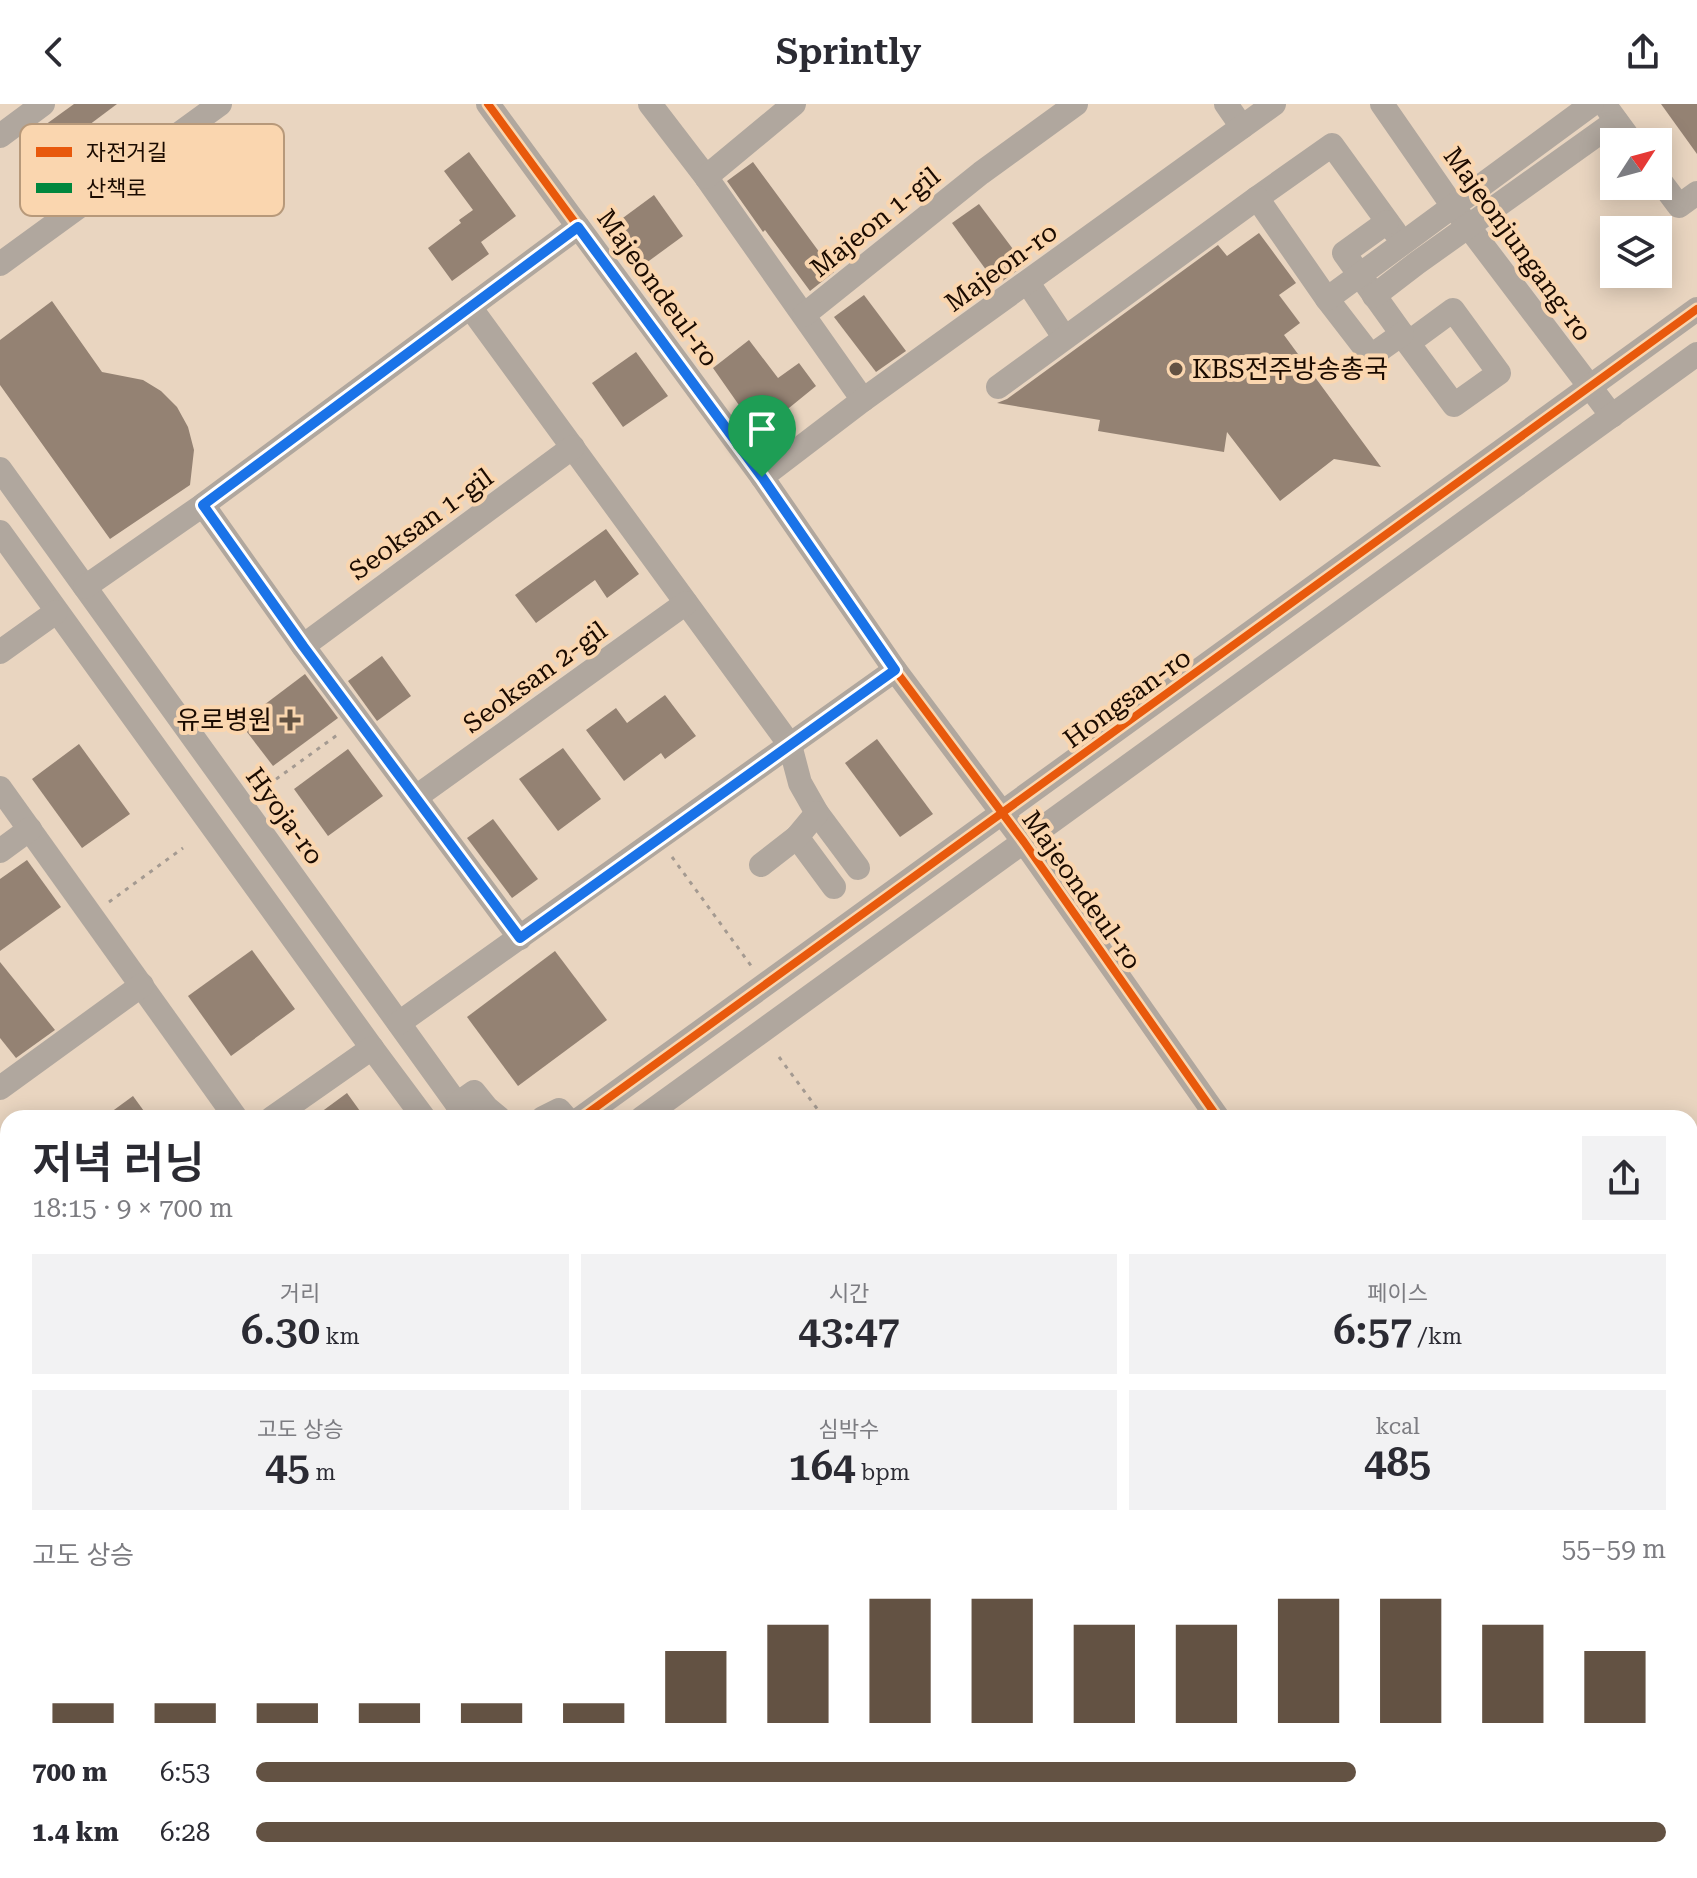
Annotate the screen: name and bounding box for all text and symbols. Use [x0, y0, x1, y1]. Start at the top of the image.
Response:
icon: back [32, 30, 76, 74]
icon: share [1621, 30, 1665, 74]
text: Sprintly [776, 31, 921, 73]
legend [20, 124, 284, 216]
north arrow [1600, 128, 1672, 200]
map controls [1600, 128, 1672, 288]
text: 자전거길 [86, 140, 167, 165]
street label: Majeonjungang-ro [1438, 141, 1598, 347]
street label: Majeon 1-gil [804, 161, 946, 283]
text: 산책로 [86, 176, 147, 201]
street label: Majeondeul-ro [591, 204, 725, 372]
street label: Majeon-ro [939, 216, 1063, 318]
button: layers [1600, 216, 1672, 288]
place label: KBS전주방송총국 [1192, 354, 1388, 384]
marker: KBS전주방송총국 [1167, 360, 1185, 378]
pin [728, 395, 796, 477]
icon: arrive [740, 407, 784, 451]
street label: Seoksan 1-gil [343, 462, 499, 586]
street label: Seoksan 2-gil [457, 615, 613, 739]
street label: Hongsan-ro [1058, 642, 1196, 754]
place label: 유로병원 [176, 705, 272, 735]
marker: 유로병원 [279, 709, 301, 731]
street label: Hyoja-ro [240, 762, 330, 870]
street label: Majeondeul-ro [1016, 805, 1148, 975]
button: share [1582, 1136, 1666, 1220]
text: 저녁 러닝 [32, 1137, 205, 1189]
text: 18:15 · 9 × 700 m [32, 1193, 233, 1223]
text: 거리 [280, 1281, 321, 1306]
text: 시간 [829, 1281, 869, 1306]
text: 페이스 [1367, 1281, 1428, 1306]
text: 6.30 [241, 1307, 320, 1354]
text: 43:47 [798, 1307, 900, 1354]
text: 6:57 [1333, 1307, 1412, 1354]
text: km [320, 1324, 360, 1349]
text: /km [1412, 1324, 1462, 1349]
text: kcal [1376, 1414, 1420, 1439]
text: 고도 상승 [257, 1417, 344, 1442]
text: 심박수 [819, 1417, 879, 1442]
text: 485 [1364, 1439, 1431, 1486]
text: 45 [265, 1443, 310, 1490]
text: 164 [788, 1443, 855, 1490]
text: m [310, 1460, 336, 1485]
text: bpm [855, 1460, 910, 1485]
text: 55–59 m [1562, 1534, 1666, 1564]
text: 고도 상승 [32, 1540, 134, 1570]
text: 700 m [32, 1757, 107, 1787]
text: 6:53 [160, 1757, 210, 1787]
text: 1.4 km [32, 1817, 119, 1847]
text: 6:28 [160, 1817, 210, 1847]

